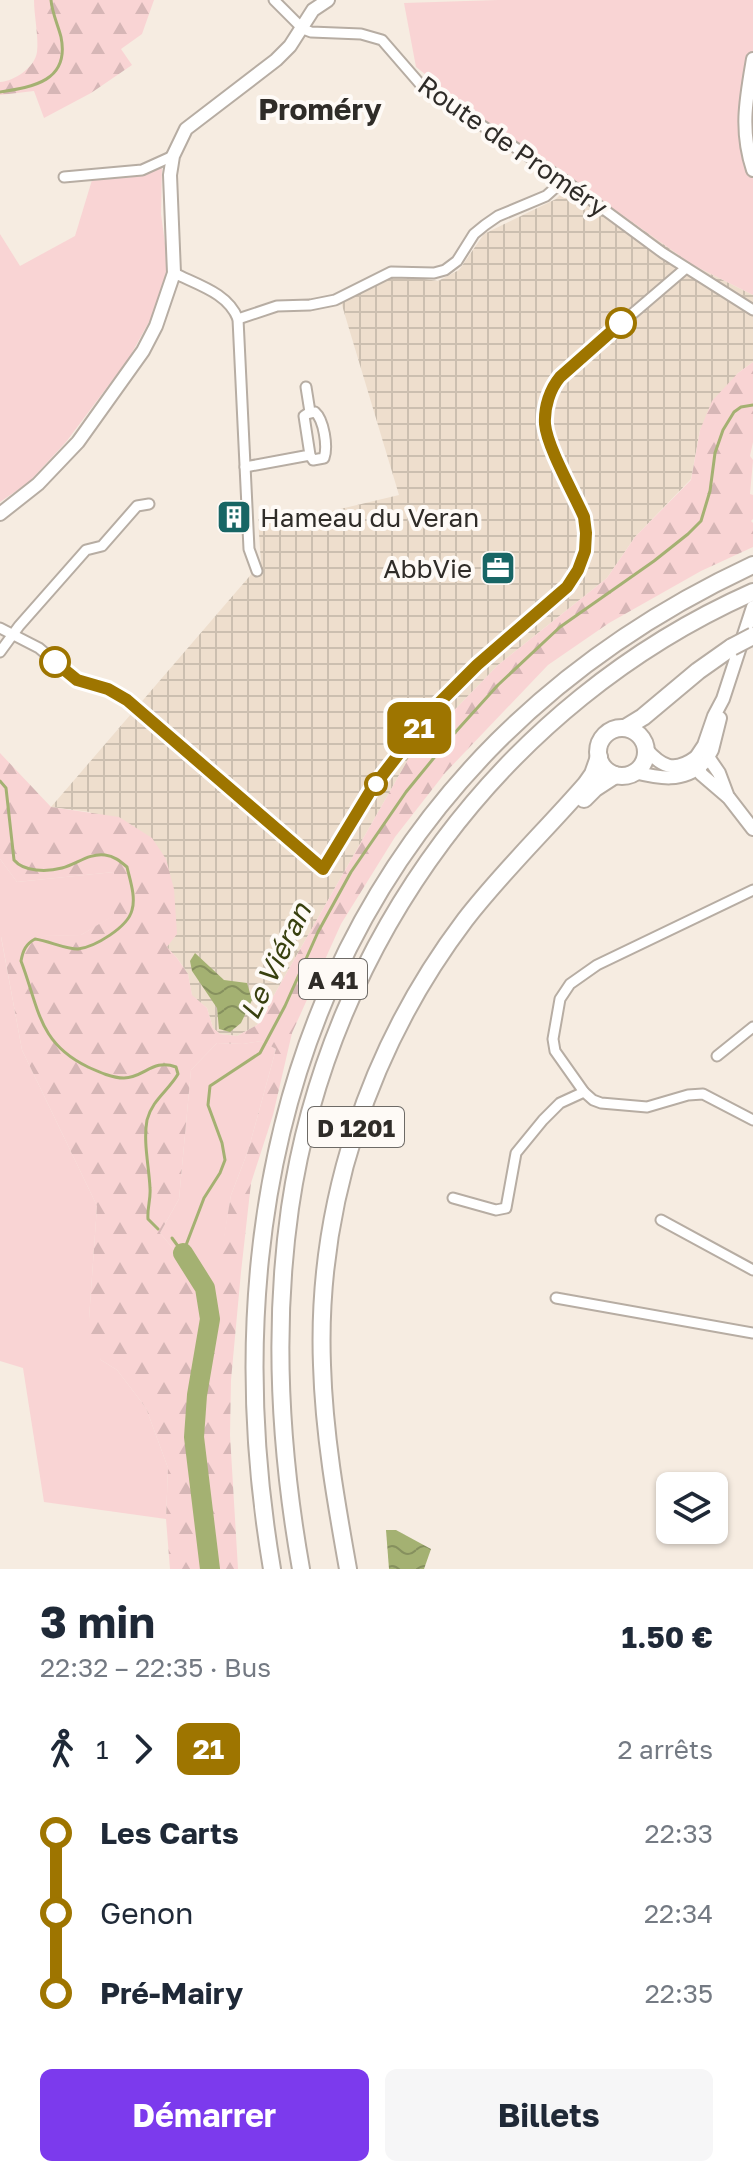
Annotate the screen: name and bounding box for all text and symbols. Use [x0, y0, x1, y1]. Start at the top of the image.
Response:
street label: Route de Proméry [412, 69, 614, 223]
district label: Proméry [258, 91, 382, 127]
unlabelled marker [606, 308, 636, 338]
building icon: Hameau du Veran [215, 498, 253, 536]
place label: Hameau du Veran [260, 502, 479, 533]
office icon: AbbVie [479, 549, 517, 587]
place label: AbbVie [383, 553, 472, 584]
unlabelled marker [40, 647, 70, 677]
line badge: 21 [383, 702, 455, 754]
text: 21 [403, 711, 435, 744]
unlabelled marker [365, 773, 387, 795]
water label: Le Viéran [233, 896, 318, 1024]
road number: A 41 [299, 959, 367, 999]
road number: D 1201 [308, 1107, 404, 1147]
map controls [656, 1472, 728, 1544]
button: layers [656, 1472, 728, 1544]
text: 3 min [40, 1595, 155, 1648]
text: 1.50 € [622, 1619, 713, 1655]
text: 22:32 – 22:35 · Bus [40, 1652, 271, 1683]
icon: walk [40, 1727, 84, 1771]
icon: forward [121, 1727, 165, 1771]
text: 21 [193, 1732, 224, 1765]
text: 1 [96, 1734, 109, 1765]
text: 2 arrêts [617, 1734, 713, 1765]
text: Les Carts [100, 1815, 239, 1851]
text: 22:33 [645, 1818, 713, 1849]
text: Genon [100, 1895, 193, 1931]
text: 22:34 [644, 1898, 713, 1929]
text: Pré-Mairy [100, 1975, 243, 2011]
text: 22:35 [645, 1978, 713, 2009]
button: Démarrer [40, 2069, 369, 2161]
button: Billets [385, 2069, 713, 2161]

